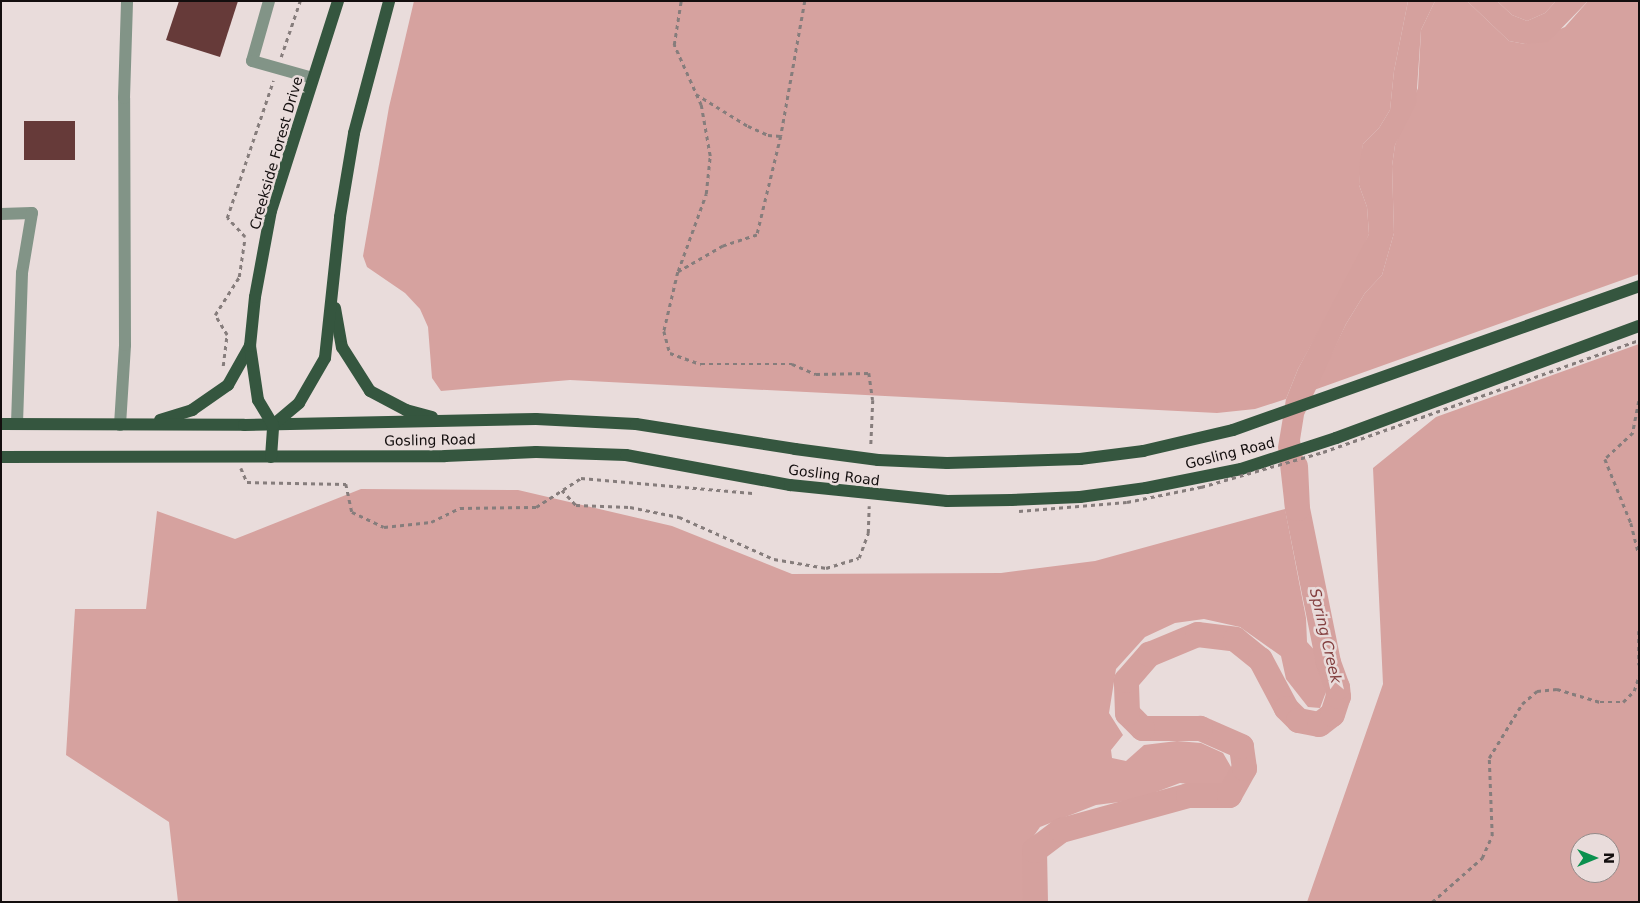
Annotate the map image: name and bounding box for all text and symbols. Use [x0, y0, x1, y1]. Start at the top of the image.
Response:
street label: Creekside Forest Drive [246, 75, 306, 231]
street label: Gosling Road [384, 431, 476, 449]
street label: Gosling Road [1183, 434, 1277, 472]
street label: Gosling Road [787, 461, 881, 489]
water label: Spring Creek [1305, 587, 1345, 685]
north arrow [1570, 833, 1620, 883]
text: N [1601, 852, 1617, 864]

